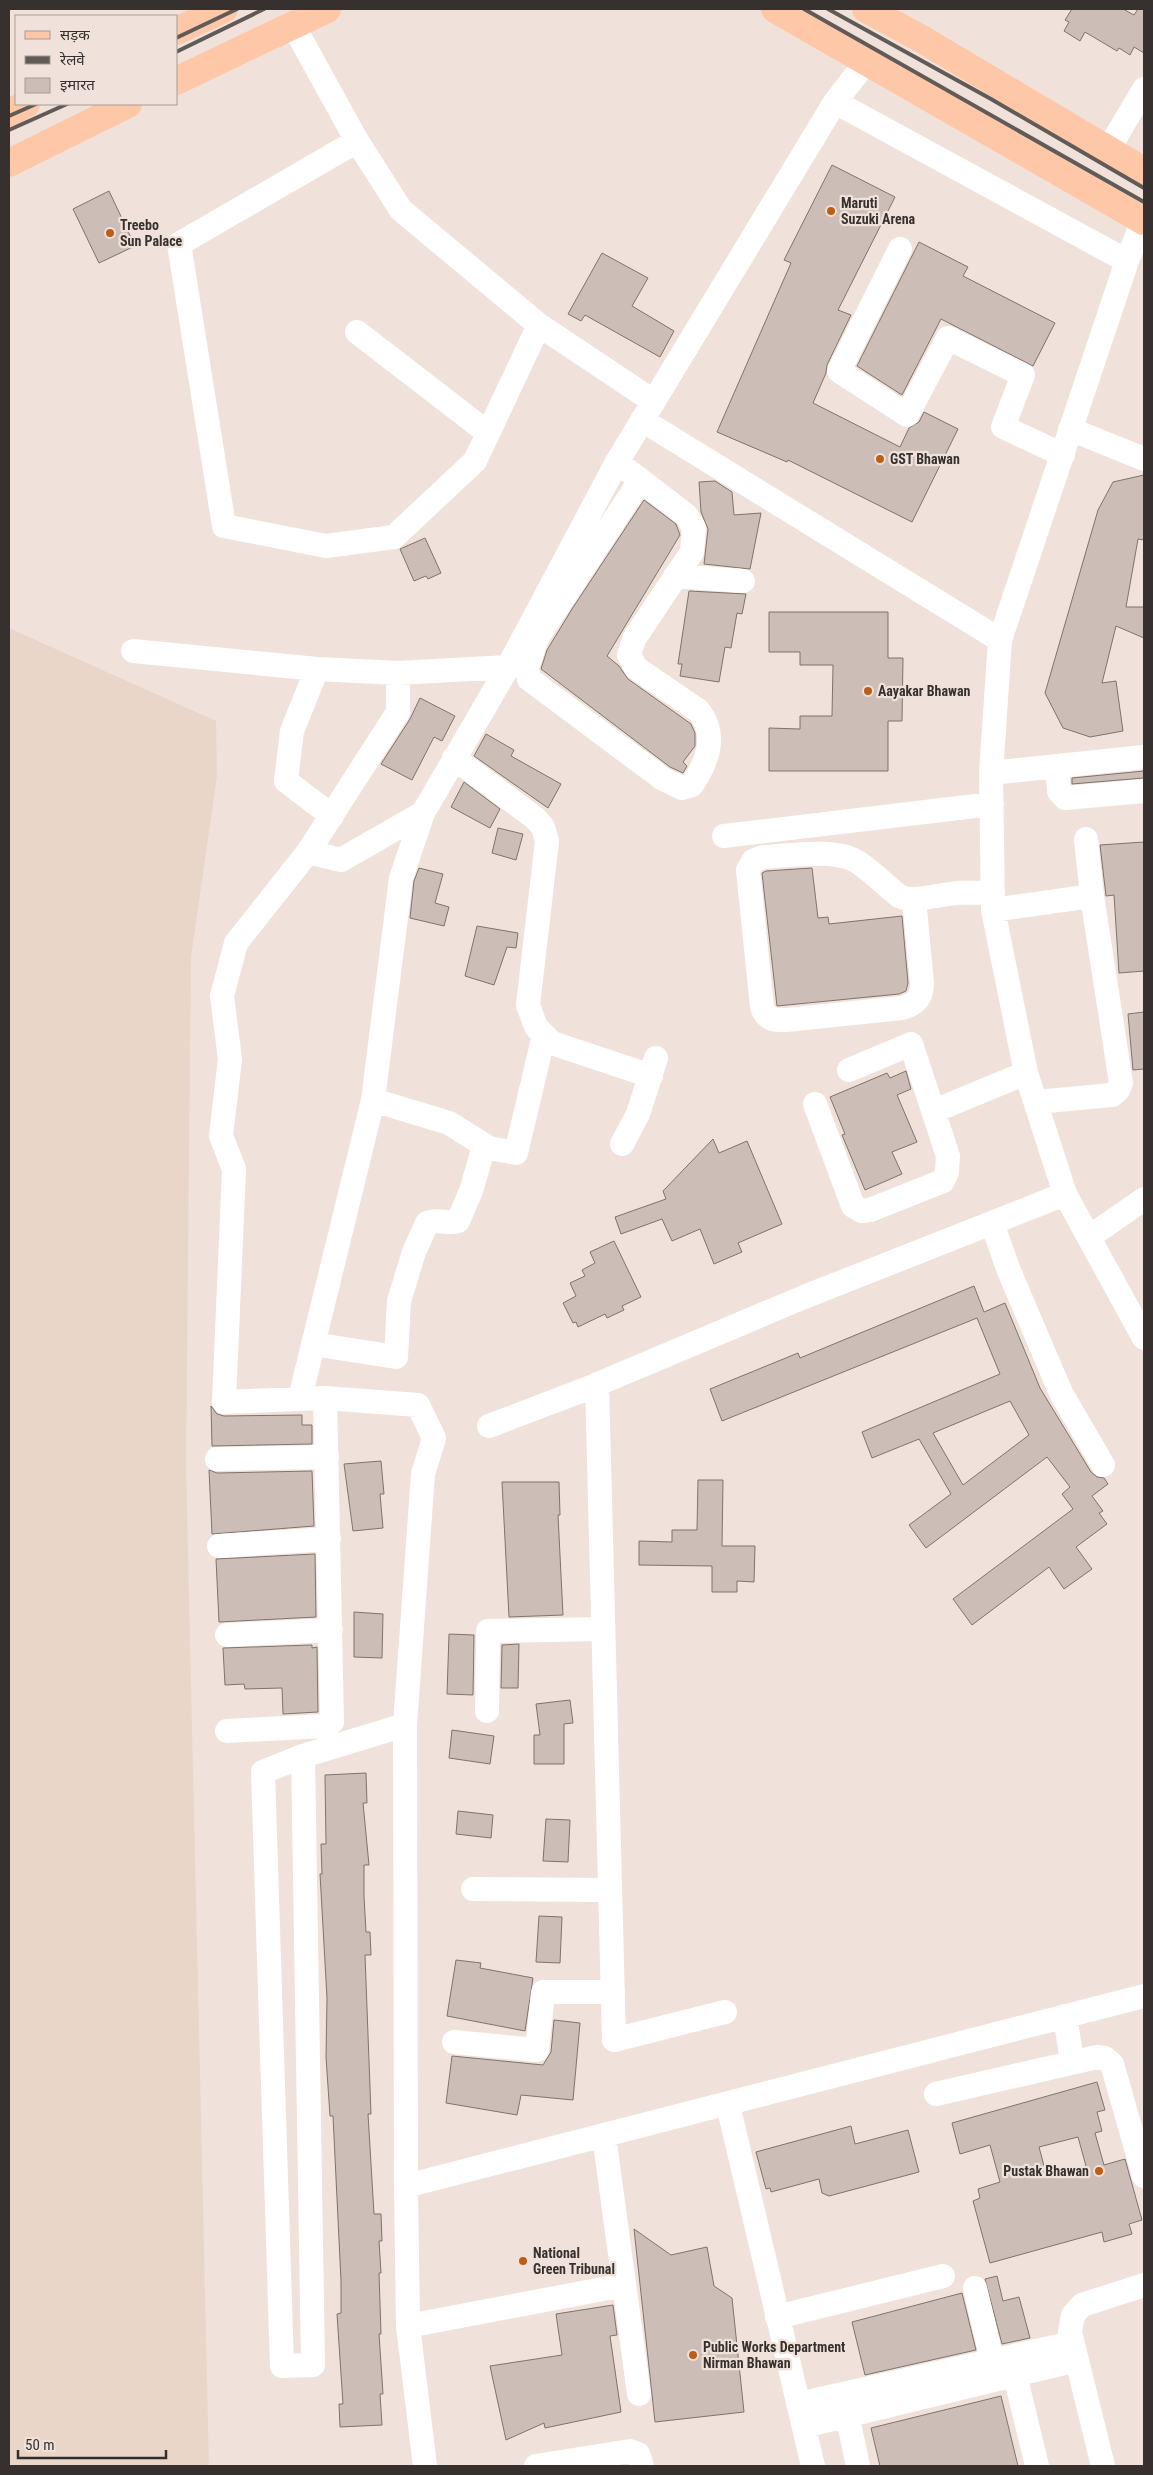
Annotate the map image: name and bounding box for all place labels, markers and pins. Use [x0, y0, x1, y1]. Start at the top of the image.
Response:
place label: Maruti Suzuki Arena [841, 195, 916, 227]
marker: Maruti Suzuki Arena [825, 205, 837, 217]
place label: Treebo Sun Palace [120, 217, 183, 249]
marker: Treebo Sun Palace [104, 227, 116, 239]
place label: GST Bhawan [890, 451, 960, 467]
marker: GST Bhawan [874, 453, 886, 465]
place label: Aayakar Bhawan [878, 683, 971, 699]
marker: Aayakar Bhawan [862, 685, 874, 697]
place label: Pustak Bhawan [1003, 2163, 1089, 2179]
marker: Pustak Bhawan [1093, 2165, 1105, 2177]
place label: National Green Tribunal [533, 2245, 615, 2277]
marker: National Green Tribunal [517, 2255, 529, 2267]
place label: Public Works Department Nirman Bhawan [703, 2339, 845, 2371]
marker: Public Works Department Nirman Bhawan [687, 2349, 699, 2361]

